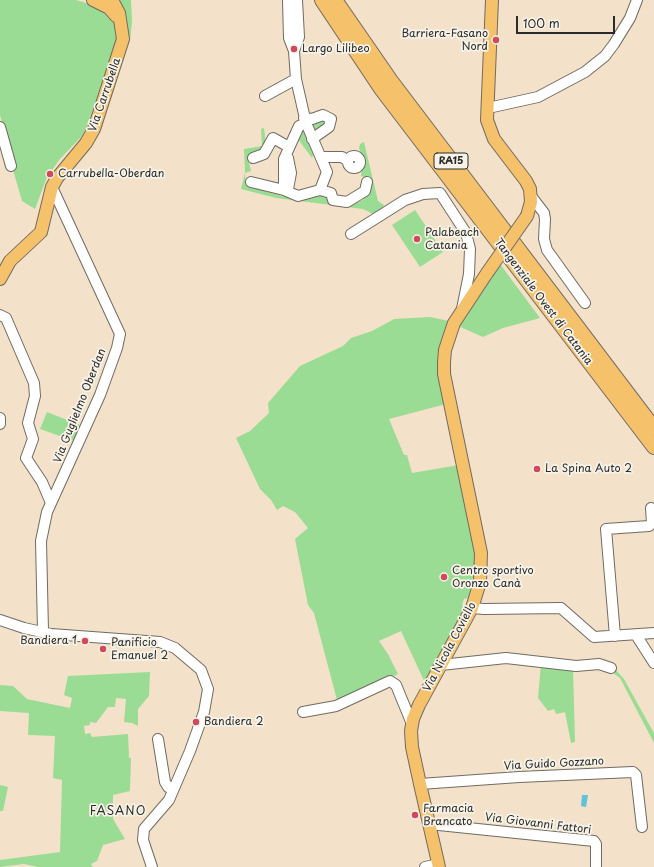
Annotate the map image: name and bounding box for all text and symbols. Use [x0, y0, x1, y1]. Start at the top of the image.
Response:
scale bar [518, 8, 617, 34]
text: 100 m [523, 14, 560, 32]
place label: Barriera-Fasano Nord [402, 27, 488, 53]
marker: Barriera-Fasano Nord [491, 35, 501, 45]
place label: Largo Lilibeo [302, 42, 370, 56]
marker: Largo Lilibeo [289, 44, 299, 54]
street label: Via Carrubella [86, 56, 124, 134]
road number: RA15 [434, 153, 468, 169]
place label: Carrubella-Oberdan [58, 167, 164, 181]
marker: Carrubella-Oberdan [45, 169, 55, 179]
place label: Palabeach Catania [425, 226, 479, 252]
marker: Palabeach Catania [412, 234, 422, 244]
street label: Tangenziale Ovest di Catania [491, 236, 595, 368]
street label: Via Guglielmo Oberdan [51, 347, 109, 465]
place label: La Spina Auto 2 [545, 462, 632, 476]
marker: La Spina Auto 2 [532, 464, 542, 474]
place label: Centro sportivo Oronzo Canà [452, 564, 534, 590]
marker: Centro sportivo Oronzo Canà [439, 572, 449, 582]
street label: Via Nicola Coviello [421, 600, 479, 694]
place label: Bandiera 1 [20, 634, 77, 648]
marker: Bandiera 1 [80, 636, 90, 646]
place label: Panificio Emanuel 2 [111, 636, 168, 662]
marker: Panificio Emanuel 2 [98, 644, 108, 654]
place label: Bandiera 2 [204, 715, 264, 729]
marker: Bandiera 2 [191, 717, 201, 727]
street label: Via Guido Gozzano [504, 755, 604, 773]
place label: Farmacia Brancato [423, 802, 474, 828]
district label: FASANO [90, 805, 146, 819]
marker: Farmacia Brancato [410, 810, 420, 820]
street label: Via Giovanni Fattori [484, 811, 592, 837]

